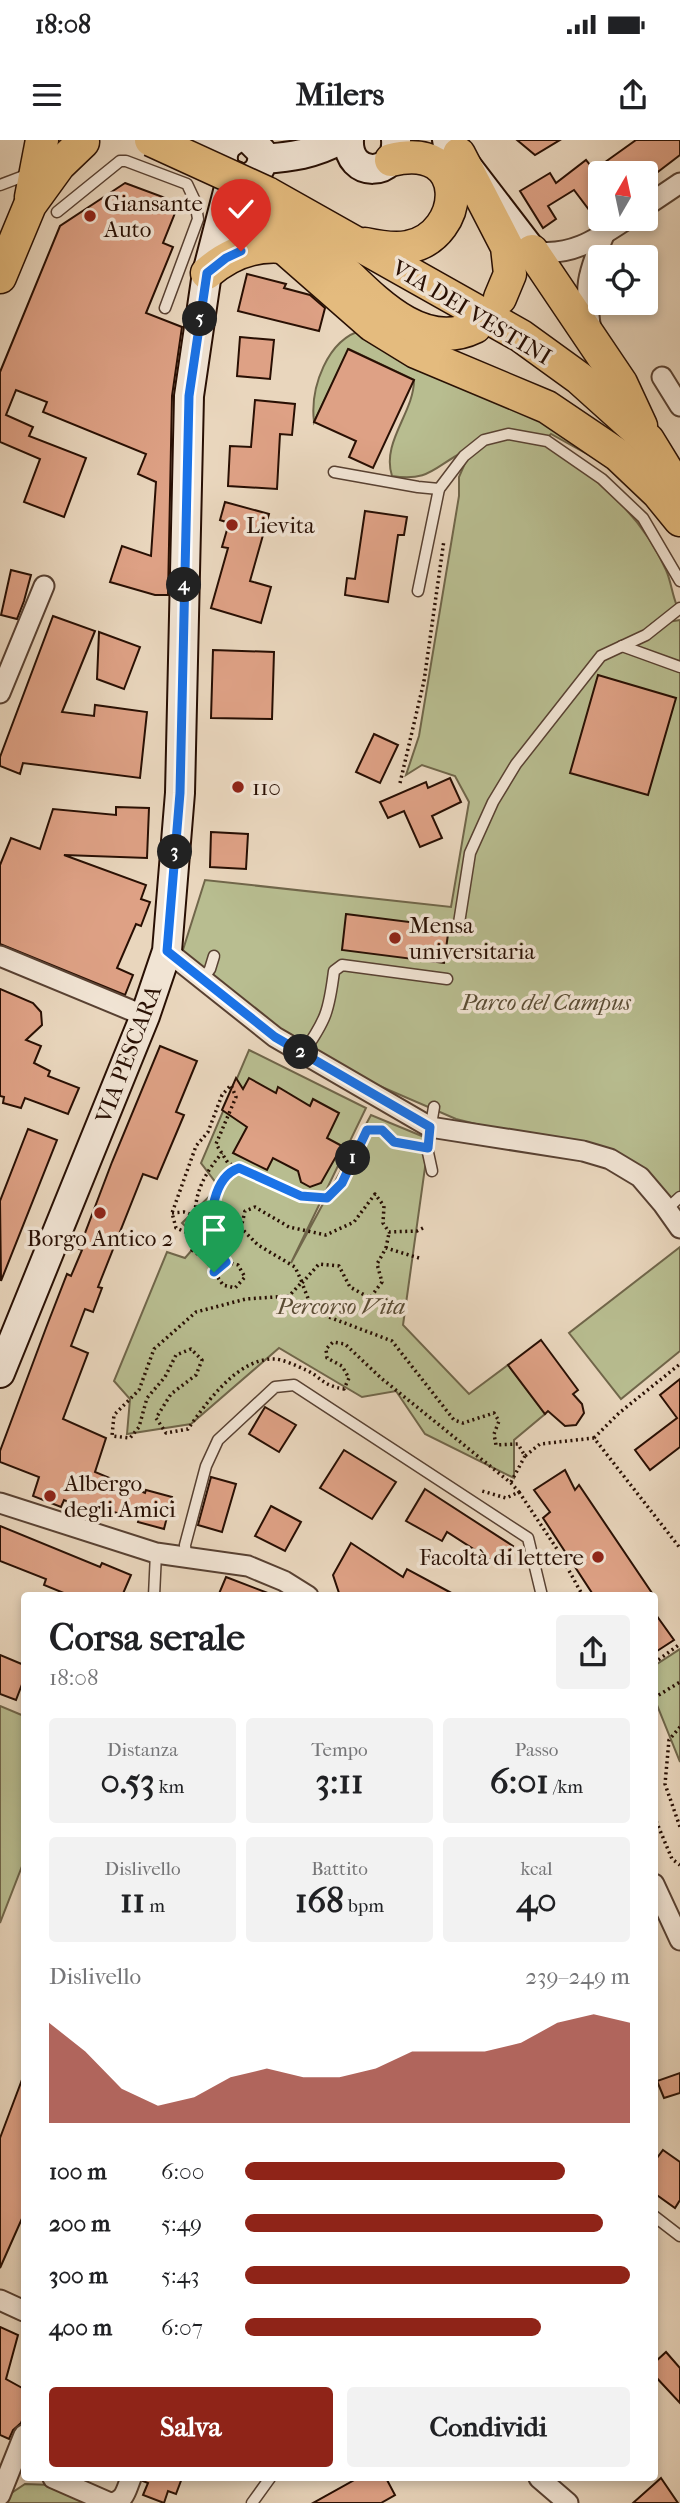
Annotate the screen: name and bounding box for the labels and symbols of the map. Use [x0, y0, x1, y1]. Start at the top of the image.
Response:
north arrow [588, 161, 658, 231]
pin [211, 179, 271, 251]
place label: Giansante Auto [103, 190, 203, 243]
marker: Giansante Auto [82, 208, 98, 224]
street label: VIA DEI VESTINI [386, 254, 556, 371]
pin: 5 [182, 302, 218, 336]
place label: Lievita [246, 512, 315, 539]
marker: Lievita [224, 517, 240, 533]
pin: 4 [166, 568, 202, 602]
place label: 110 [252, 774, 281, 801]
marker: 110 [230, 779, 246, 795]
pin: 3 [158, 834, 192, 870]
place label: Mensa universitaria [408, 912, 536, 965]
marker: Mensa universitaria [387, 930, 403, 946]
street label: VIA PESCARA [89, 980, 168, 1128]
park label: Parco del Campus [460, 989, 632, 1016]
pin: 2 [284, 1034, 318, 1070]
pin: 1 [336, 1140, 370, 1176]
pin [184, 1200, 244, 1272]
marker: Borgo Antico 2 [92, 1205, 108, 1221]
place label: Borgo Antico 2 [27, 1225, 173, 1252]
park label: Percorso Vita [276, 1293, 405, 1320]
place label: Albergo degli Amici [63, 1470, 176, 1523]
marker: Albergo degli Amici [42, 1488, 58, 1504]
place label: Facoltà di lettere [419, 1544, 584, 1571]
marker: Facoltà di lettere [590, 1549, 606, 1565]

